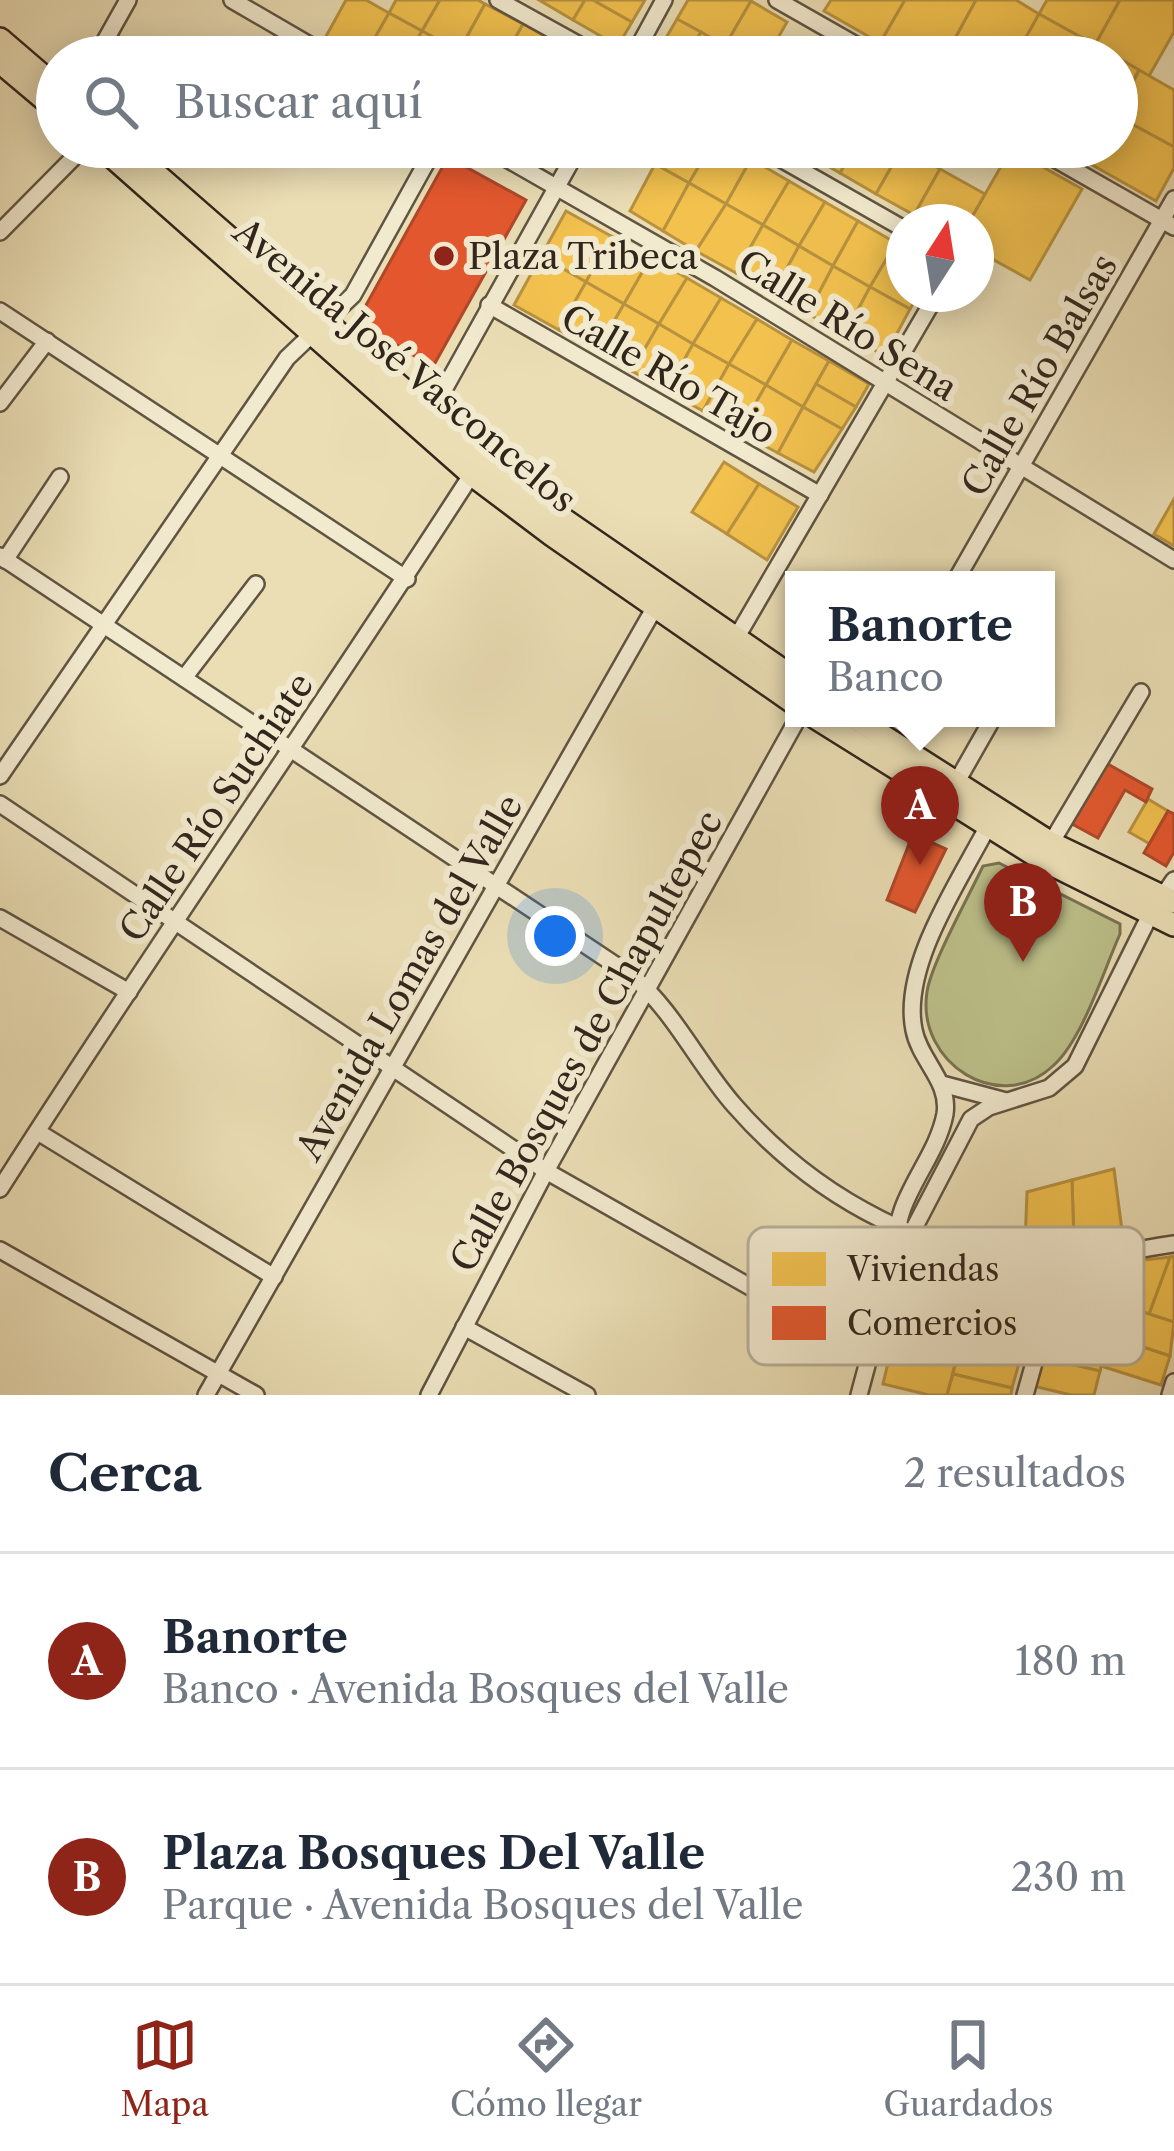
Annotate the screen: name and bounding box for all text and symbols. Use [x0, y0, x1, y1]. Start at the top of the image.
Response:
search box [36, 36, 1138, 168]
icon: search [78, 69, 144, 135]
text: Buscar aquí [174, 74, 423, 130]
north arrow [886, 204, 994, 312]
street label: Avenida José Vasconcelos [224, 208, 585, 521]
place label: Plaza Tribeca [468, 234, 698, 278]
street label: Calle Río Sena [730, 240, 966, 410]
marker: Plaza Tribeca [431, 243, 457, 269]
street label: Calle Río Balsas [952, 246, 1126, 504]
street label: Calle Río Tajo [554, 295, 784, 453]
popup [785, 571, 1055, 727]
text: Banorte [827, 597, 1013, 653]
text: Banco [827, 653, 944, 701]
street label: Calle Río Suchiate [110, 664, 322, 950]
pin: A [881, 766, 959, 865]
street label: Avenida Lomas del Valle [286, 787, 532, 1168]
street label: Calle Bosques de Chapultepec [441, 803, 731, 1279]
pin: B [984, 863, 1062, 962]
your location [525, 906, 585, 966]
legend [748, 1227, 1144, 1365]
text: Viviendas [846, 1249, 999, 1290]
text: Comercios [847, 1303, 1017, 1344]
text: Cerca [48, 1442, 202, 1504]
text: 2 resultados [904, 1449, 1126, 1497]
text: Banorte [162, 1609, 348, 1665]
text: A [72, 1637, 102, 1685]
text: 180 m [1015, 1637, 1126, 1685]
text: Banco · Avenida Bosques del Valle [162, 1665, 789, 1713]
text: Plaza Bosques Del Valle [162, 1825, 705, 1881]
text: B [73, 1853, 102, 1901]
text: 230 m [1011, 1853, 1126, 1901]
text: Parque · Avenida Bosques del Valle [162, 1881, 803, 1929]
tab: Mapa [121, 2012, 209, 2125]
tab: Cómo llegar [450, 2012, 642, 2125]
tab: Guardados [883, 2012, 1053, 2125]

